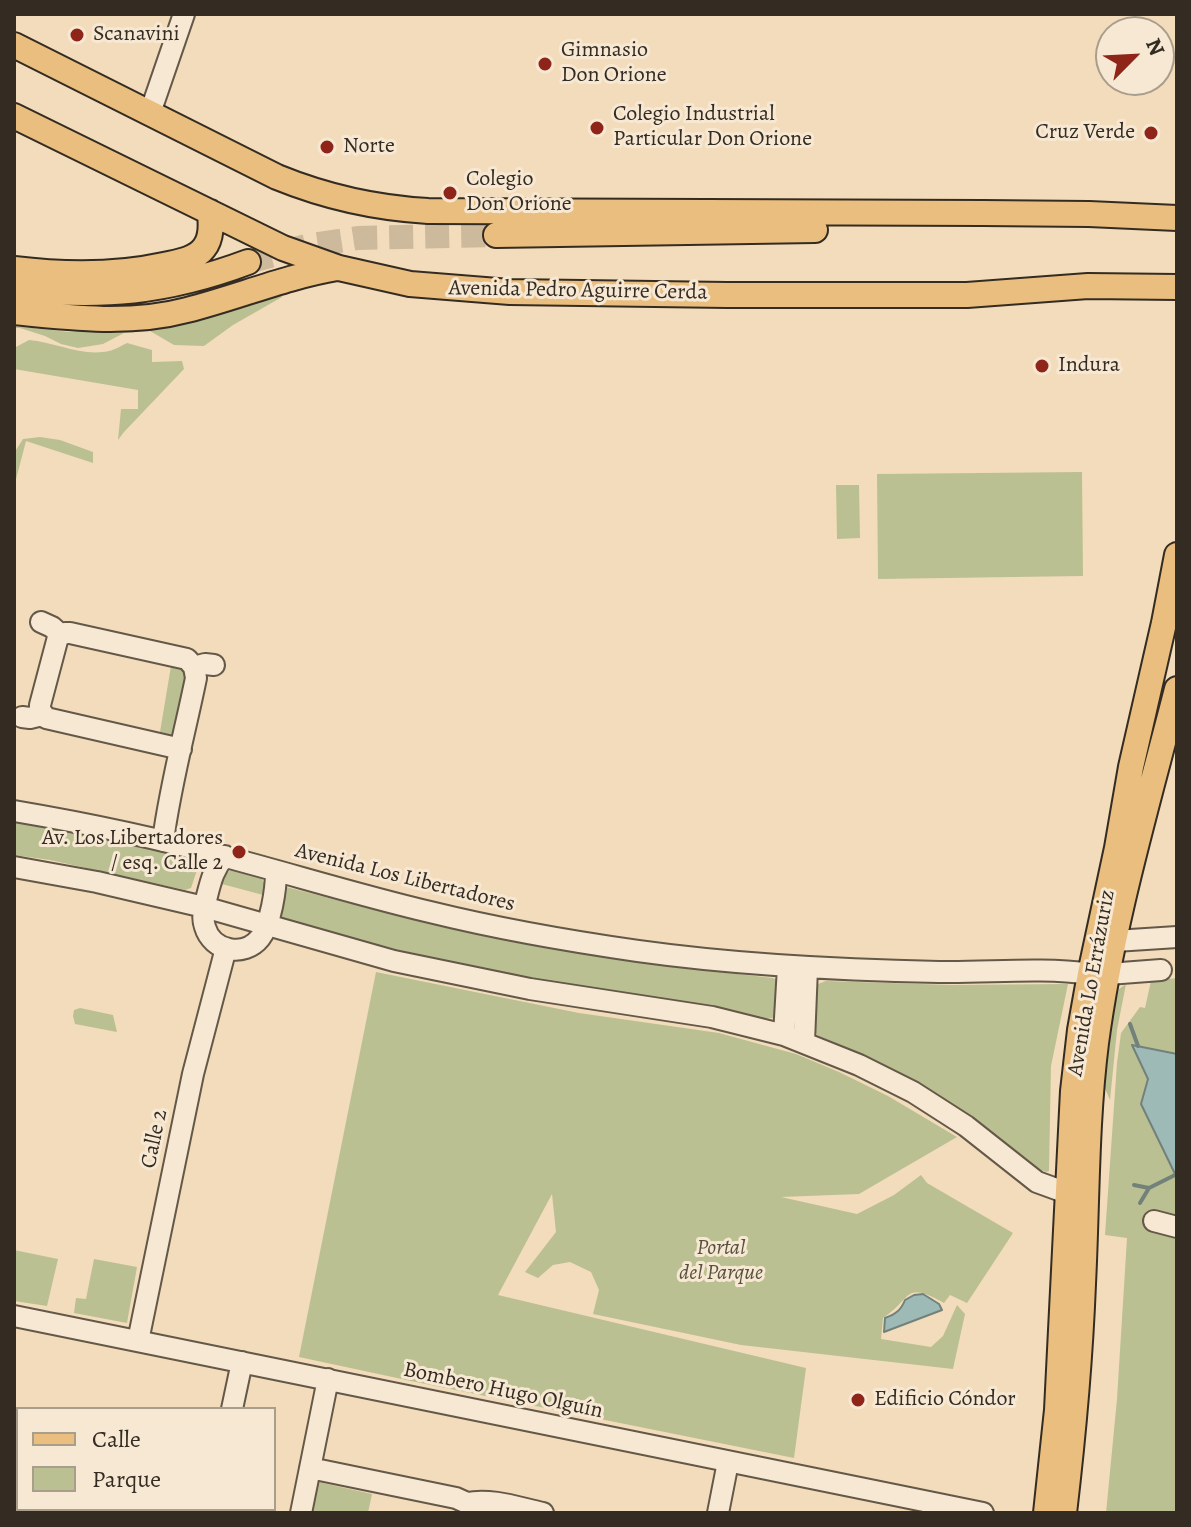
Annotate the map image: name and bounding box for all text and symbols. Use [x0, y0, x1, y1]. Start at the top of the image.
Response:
north arrow [1095, 16, 1175, 96]
place label: Scanavini [93, 22, 180, 48]
marker: Scanavini [68, 26, 86, 44]
text: N [1138, 34, 1172, 60]
place label: Gimnasio Don Orione [561, 38, 667, 90]
marker: Gimnasio Don Orione [536, 55, 554, 73]
place label: Colegio Industrial Particular Don Orione [613, 102, 812, 154]
marker: Colegio Industrial Particular Don Orione [588, 119, 606, 137]
place label: Cruz Verde [1035, 120, 1135, 146]
marker: Cruz Verde [1142, 124, 1160, 142]
place label: Norte [343, 134, 395, 160]
marker: Norte [318, 138, 336, 156]
place label: Colegio Don Orione [466, 167, 572, 218]
marker: Colegio Don Orione [441, 184, 459, 202]
street label: Avenida Pedro Aguirre Cerda [448, 276, 708, 306]
place label: Indura [1058, 353, 1120, 379]
marker: Indura [1033, 357, 1051, 375]
place label: Av. Los Libertadores / esq. Calle 2 [42, 826, 223, 878]
street label: Avenida Los Libertadores [292, 838, 518, 918]
marker: Av. Los Libertadores / esq. Calle 2 [230, 843, 248, 861]
street label: Avenida Lo Errázuriz [1063, 888, 1121, 1078]
street label: Calle 2 [136, 1107, 174, 1171]
park label: Portal del Parque [679, 1236, 763, 1288]
street label: Bombero Hugo Olguín [401, 1357, 605, 1425]
place label: Edificio Cóndor [874, 1387, 1016, 1413]
marker: Edificio Cóndor [849, 1391, 867, 1409]
legend [16, 1407, 276, 1511]
text: Calle [92, 1423, 141, 1455]
text: Parque [92, 1463, 161, 1495]

